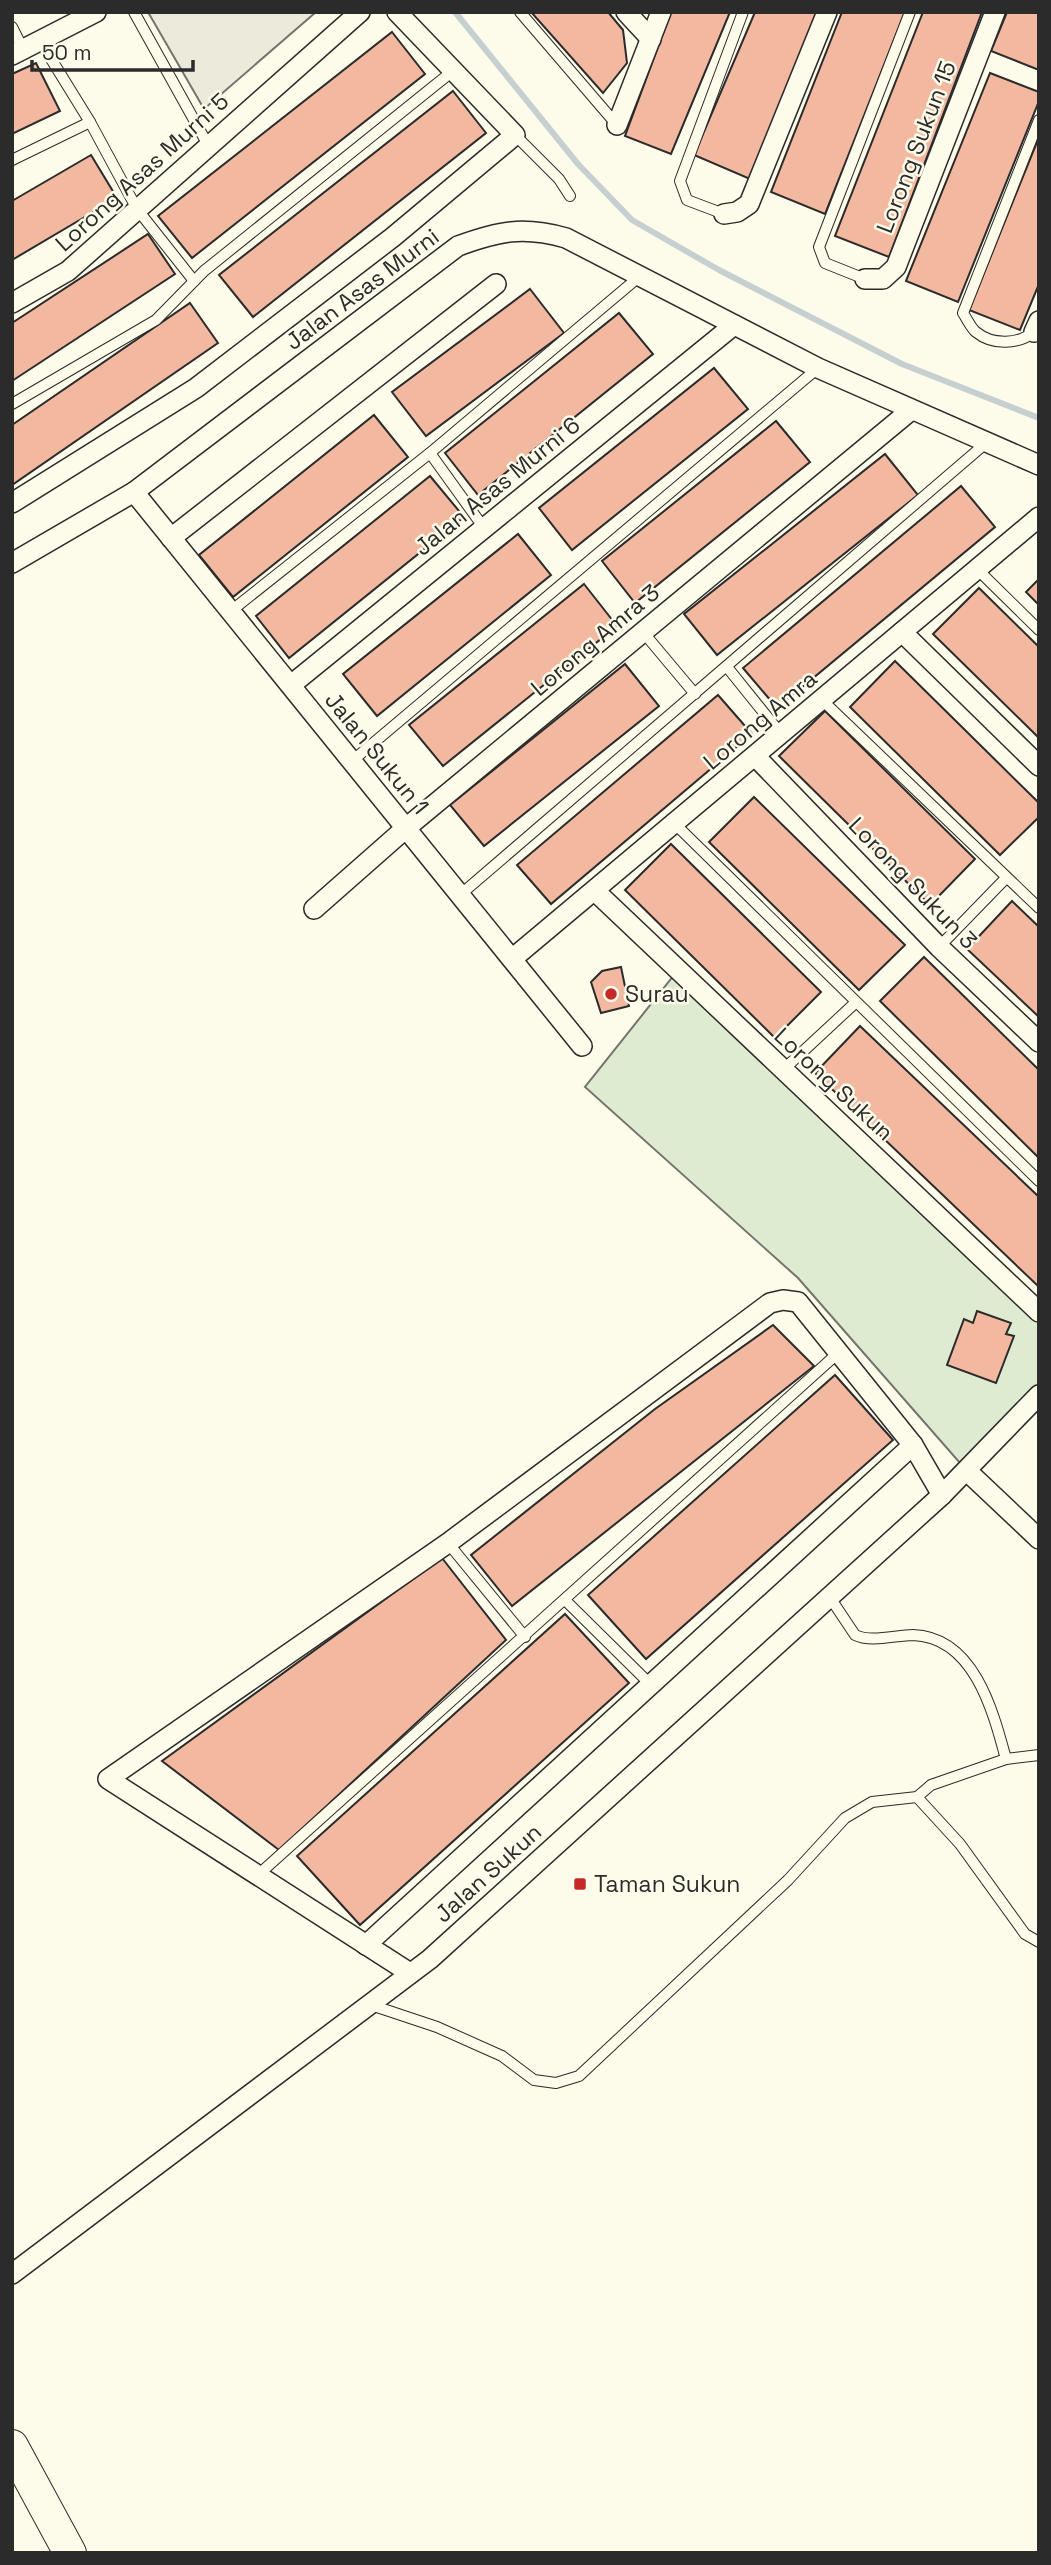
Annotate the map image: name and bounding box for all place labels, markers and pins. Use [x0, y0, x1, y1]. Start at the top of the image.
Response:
place label: Surau [625, 979, 688, 1009]
marker: Surau [603, 986, 619, 1002]
place label: Taman Sukun [594, 1869, 740, 1899]
marker: Taman Sukun [572, 1876, 588, 1892]

